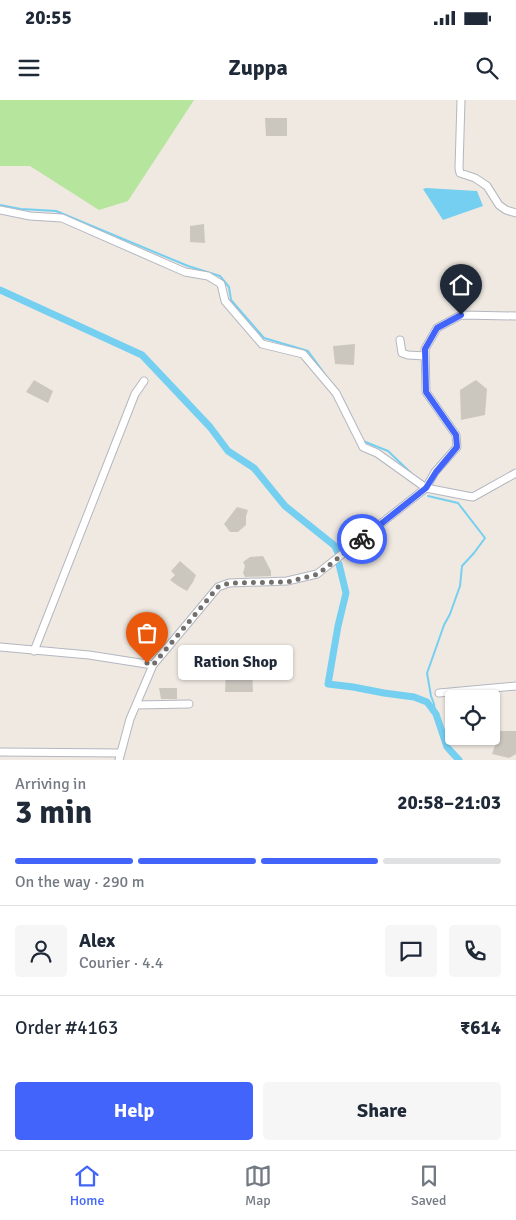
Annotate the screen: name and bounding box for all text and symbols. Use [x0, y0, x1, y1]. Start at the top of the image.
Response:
text: 20:55 [25, 6, 72, 30]
icon: menu [15, 54, 43, 82]
text: Zuppa [228, 54, 288, 81]
icon: search [473, 54, 501, 82]
pin [440, 264, 482, 315]
icon: home [447, 271, 475, 299]
courier [337, 514, 387, 564]
icon: bike [348, 525, 376, 553]
pin [126, 612, 168, 663]
icon: bag [133, 619, 161, 647]
callout: Ration Shop [177, 646, 292, 680]
text: Ration Shop [194, 652, 277, 672]
map controls [445, 690, 500, 745]
button: locate [445, 690, 500, 745]
text: Arriving in [15, 774, 86, 794]
text: 20:58–21:03 [397, 791, 501, 815]
text: 3 min [15, 793, 92, 832]
text: On the way · 290 m [15, 872, 145, 892]
button: person [15, 925, 67, 977]
button: chat [385, 925, 437, 977]
button: phone [449, 925, 501, 977]
text: Alex [79, 929, 115, 953]
text: Courier · 4.4 [79, 953, 163, 973]
text: Order #4163 [15, 1016, 118, 1040]
text: ₹614 [460, 1016, 501, 1040]
button: Help [15, 1082, 253, 1140]
button: Share [263, 1082, 501, 1140]
tab: Home [70, 1162, 105, 1209]
tab: Map [244, 1162, 272, 1209]
tab: Saved [411, 1162, 446, 1209]

